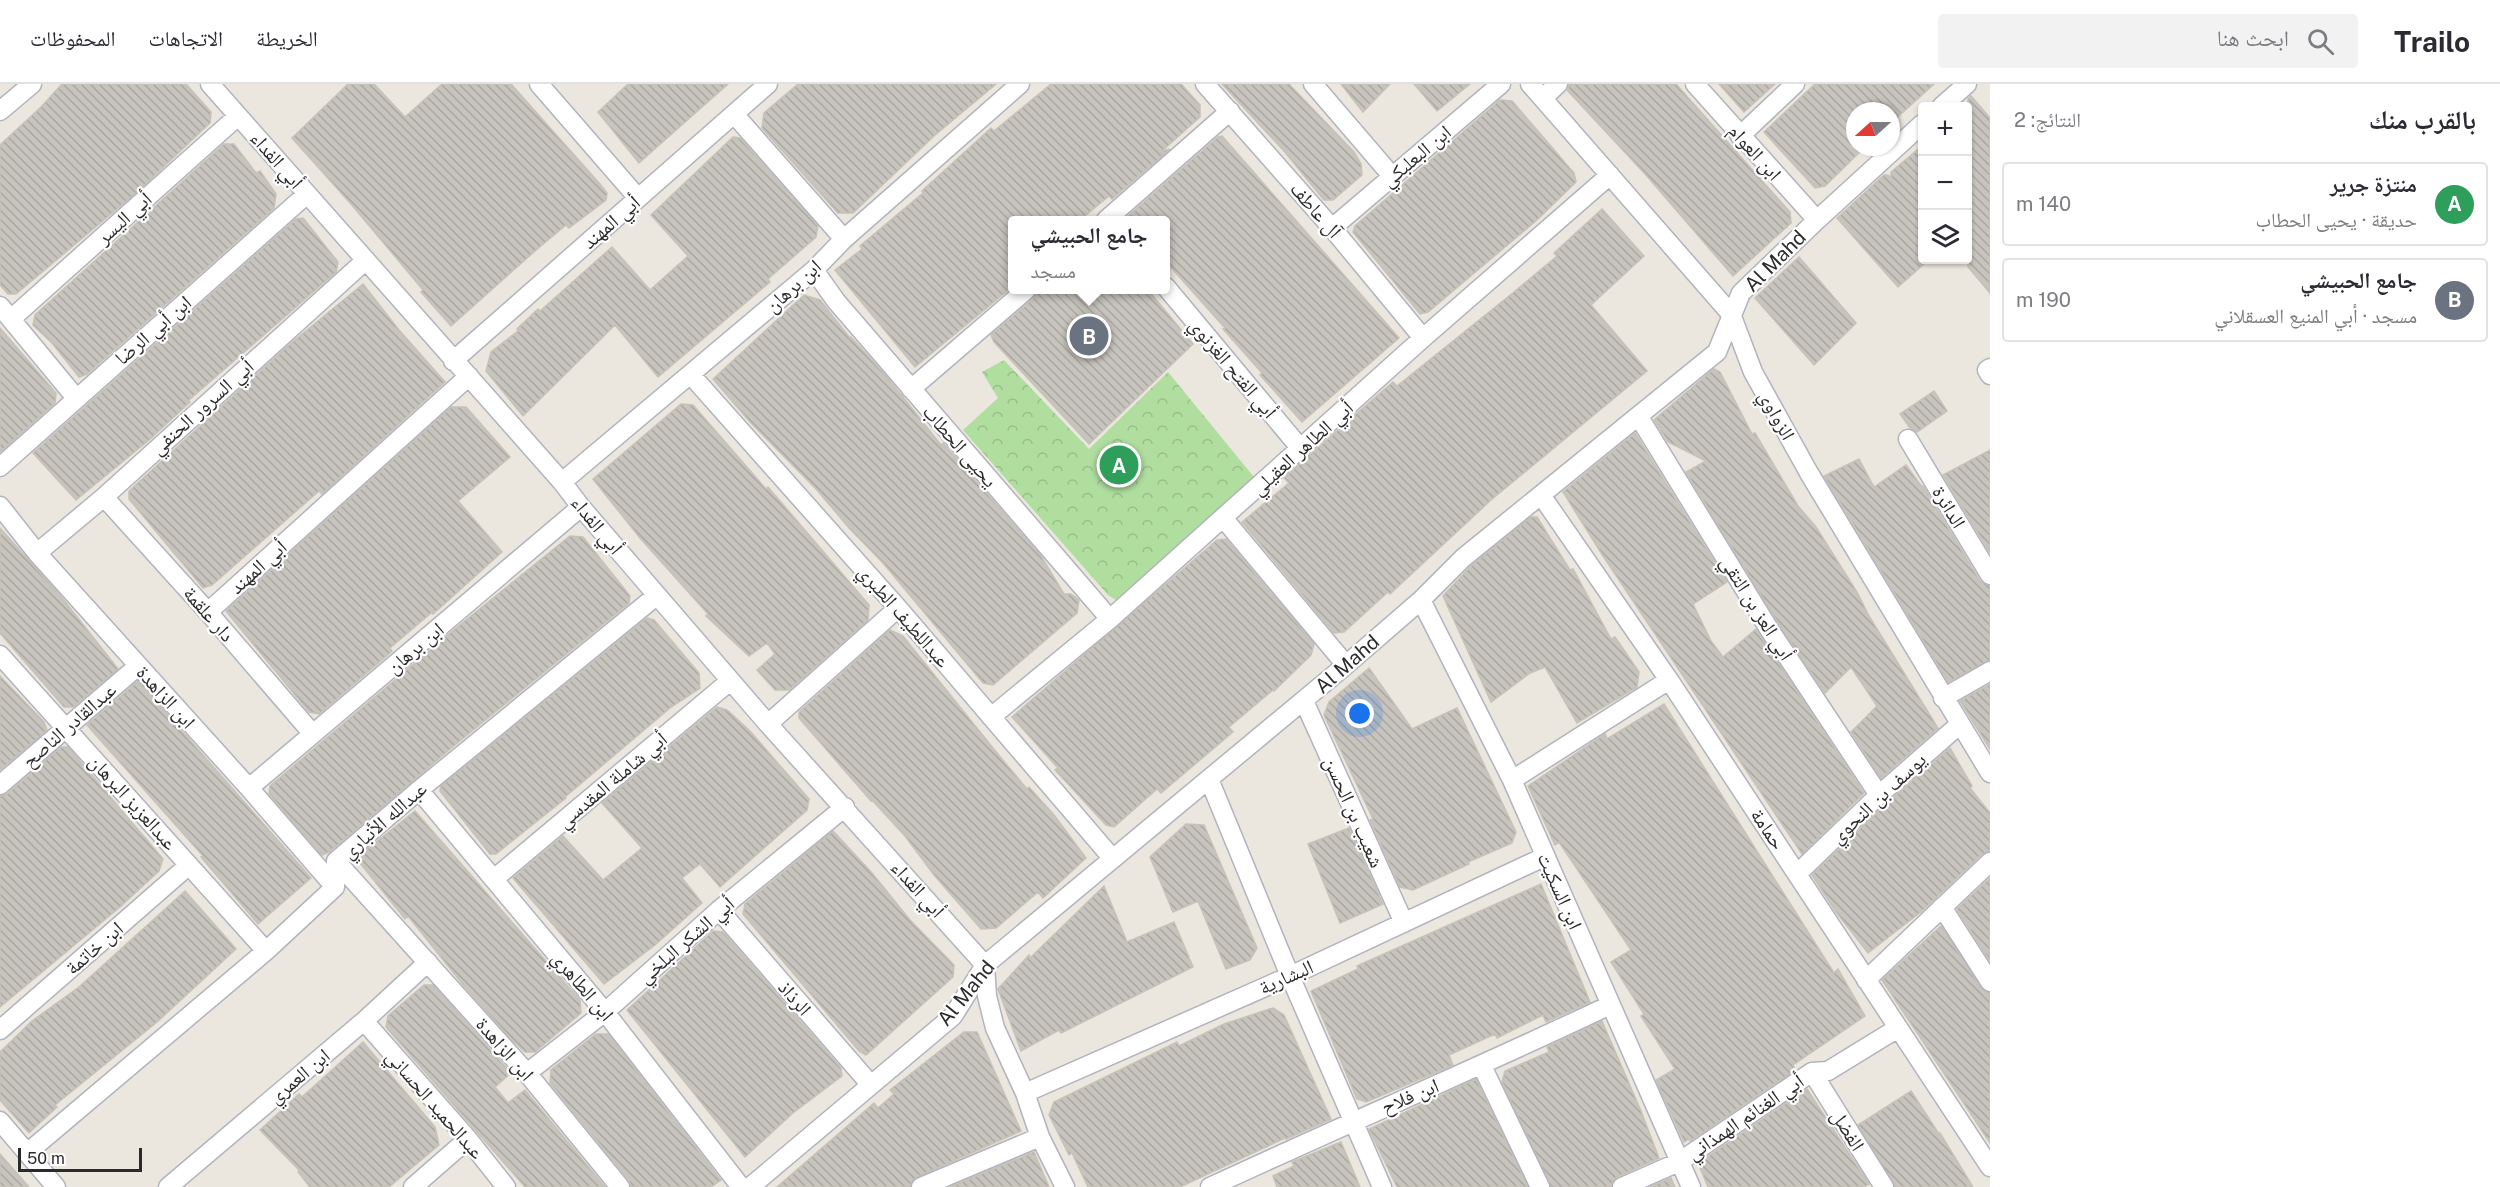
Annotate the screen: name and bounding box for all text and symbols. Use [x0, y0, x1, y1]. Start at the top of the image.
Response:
search box [1938, 14, 2358, 68]
text: ابحث هنا [2217, 25, 2289, 51]
icon: search [2304, 25, 2337, 58]
text: Trailo [2394, 25, 2470, 58]
text: المحفوظات [30, 26, 115, 51]
text: الاتجاهات [148, 26, 223, 51]
text: الخريطة [256, 26, 318, 51]
north arrow [1846, 102, 1900, 156]
map controls [1918, 102, 1972, 264]
button: + [1918, 102, 1972, 156]
text: بالقرب منك [2369, 104, 2476, 135]
text: النتائج: 2 [2014, 108, 2081, 132]
street label: ابن العوام [1722, 119, 1787, 187]
street label: ابن البعلبكي [1376, 120, 1458, 195]
street label: أبي الفداء [242, 126, 309, 196]
button: − [1918, 156, 1972, 210]
text: منتزة جرير [2330, 171, 2417, 197]
street label: آل عاطف [1285, 177, 1347, 244]
street label: أبي اليسر [91, 187, 159, 253]
street label: أبي المهند [577, 190, 648, 257]
text: 140 m [2016, 192, 2071, 216]
text: A [2447, 192, 2462, 216]
text: حديقة · يحيى الحطاب [2256, 208, 2417, 232]
button: layers [1918, 210, 1972, 264]
popup [1008, 216, 1170, 294]
text: جامع الحبيشي [1031, 222, 1147, 248]
street label: Al Mahd [1739, 225, 1811, 297]
street label: ابن برهان [760, 255, 826, 317]
text: مسجد [1031, 259, 1076, 283]
text: جامع الحبيشي [2300, 267, 2417, 293]
text: 190 m [2016, 288, 2071, 312]
text: B [2448, 288, 2461, 312]
street label: ابن أبي الرضا [110, 290, 199, 373]
text: مسجد · أبي المنيع العسقلاني [2214, 304, 2417, 328]
street label: أبي الفتح الغزنوي [1181, 313, 1282, 426]
pin: B [1070, 314, 1108, 358]
street label: أبي السرور الحنفي [145, 354, 261, 463]
street label: الزواوي [1750, 386, 1800, 446]
street label: أبي الطاهر العقيلي [1246, 396, 1361, 503]
street label: يحيى الحطاب [918, 400, 1002, 492]
pin: A [1100, 442, 1138, 488]
street label: الدائرة [1927, 482, 1971, 532]
street label: أبي الفداء [563, 491, 628, 562]
street label: أبي المهند [224, 535, 294, 602]
street label: أبي العز بن التقي [1712, 551, 1799, 667]
street label: عبداللطيف الطبري [850, 560, 955, 675]
street label: دار علقمة [178, 581, 240, 647]
street label: ابن برهان [381, 617, 449, 679]
street label: Al Mahd [1310, 630, 1384, 698]
street label: ابن الزاهدة [131, 661, 201, 733]
street label: عبدالقادر الناصح [17, 678, 122, 773]
your location [1345, 699, 1374, 728]
street label: أبي شاملة المقدسي [552, 727, 675, 836]
street label: يوسف بن النحوي [1825, 747, 1934, 852]
street label: عبدالعزيز البرهان [84, 749, 182, 855]
street label: شعيب بن الحسن [1319, 753, 1389, 871]
street label: عبدالله الأنباري [337, 777, 434, 867]
street label: حمامة [1746, 804, 1790, 854]
street label: ابن السكيت [1532, 849, 1588, 933]
street label: أبي الفداء [883, 855, 950, 925]
street label: أبي الشكر البلخي [633, 892, 742, 992]
street label: ابن خاتمة [60, 916, 128, 980]
street label: ابن الطاهري [544, 946, 619, 1029]
street label: البشارية [1255, 954, 1317, 1000]
street label: Al Mahd [932, 955, 1000, 1031]
street label: الرذاذ [773, 976, 817, 1020]
street label: ابن الزاهدة [471, 1012, 539, 1086]
street label: ابن العمري [263, 1043, 337, 1112]
street label: عبدالحميد الحساني [378, 1044, 489, 1166]
street label: أبي الغنائم الهمذاني [1682, 1069, 1811, 1168]
street label: ابن فلاح [1378, 1073, 1443, 1120]
street label: الفضل [1826, 1105, 1870, 1155]
scale bar [18, 1145, 142, 1172]
text: 50 m [27, 1149, 65, 1168]

